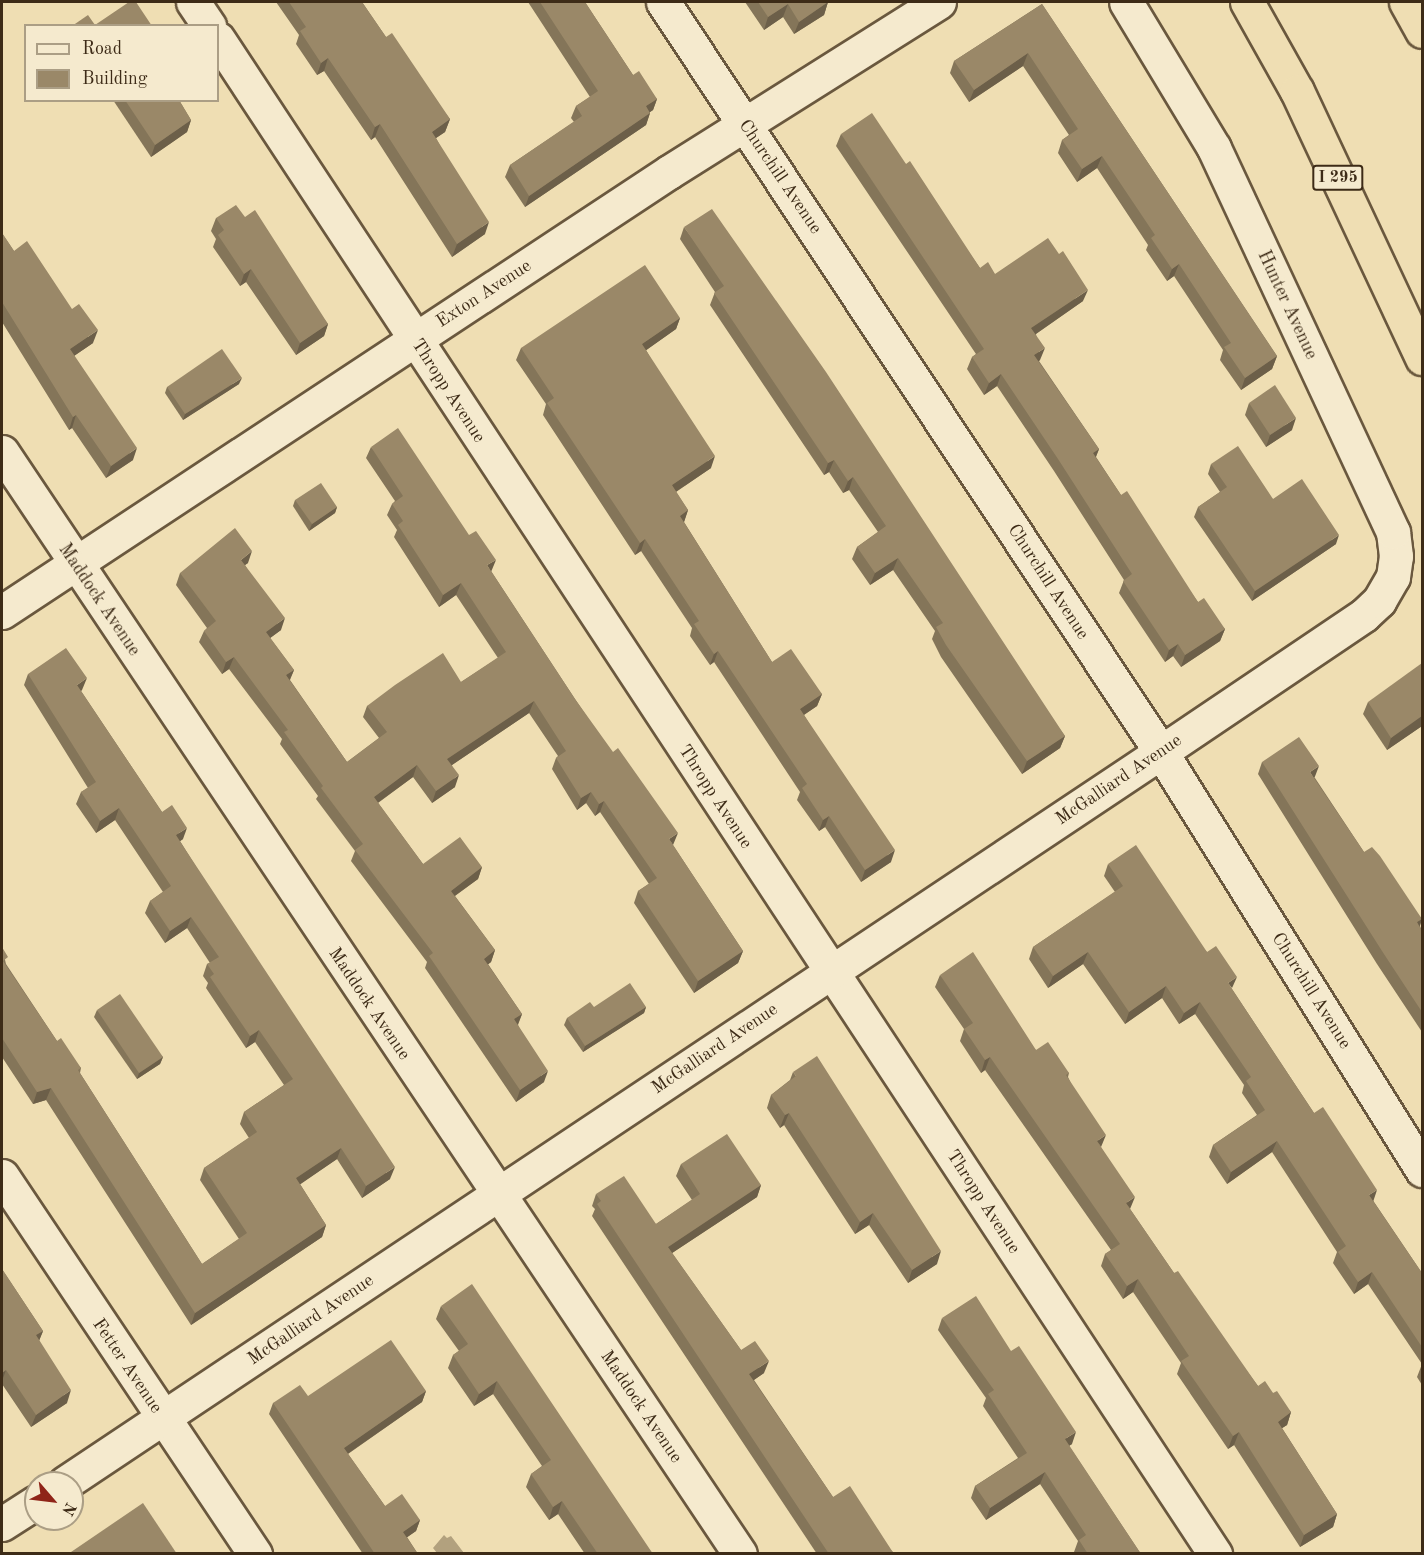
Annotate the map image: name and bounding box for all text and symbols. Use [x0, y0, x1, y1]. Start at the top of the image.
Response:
legend [24, 24, 219, 102]
text: Road [82, 40, 122, 58]
text: Building [82, 70, 147, 88]
street label: Churchill Avenue [734, 116, 826, 238]
road number: I 295 [1311, 165, 1365, 191]
street label: Hunter Avenue [1252, 247, 1322, 363]
street label: Exton Avenue [432, 255, 536, 333]
street label: Thropp Avenue [406, 335, 490, 447]
street label: Churchill Avenue [1003, 520, 1093, 644]
street label: Maddock Avenue [53, 540, 145, 660]
street label: McGalliard Avenue [1052, 730, 1186, 830]
street label: Thropp Avenue [673, 741, 757, 853]
street label: Churchill Avenue [1267, 929, 1355, 1053]
street label: Maddock Avenue [323, 944, 415, 1064]
street label: McGalliard Avenue [648, 999, 782, 1099]
street label: Thropp Avenue [941, 1146, 1025, 1258]
street label: McGalliard Avenue [244, 1270, 378, 1370]
street label: Fetter Avenue [87, 1315, 167, 1417]
street label: Maddock Avenue [595, 1347, 687, 1467]
north arrow [24, 1471, 84, 1531]
text: N [58, 1499, 78, 1518]

